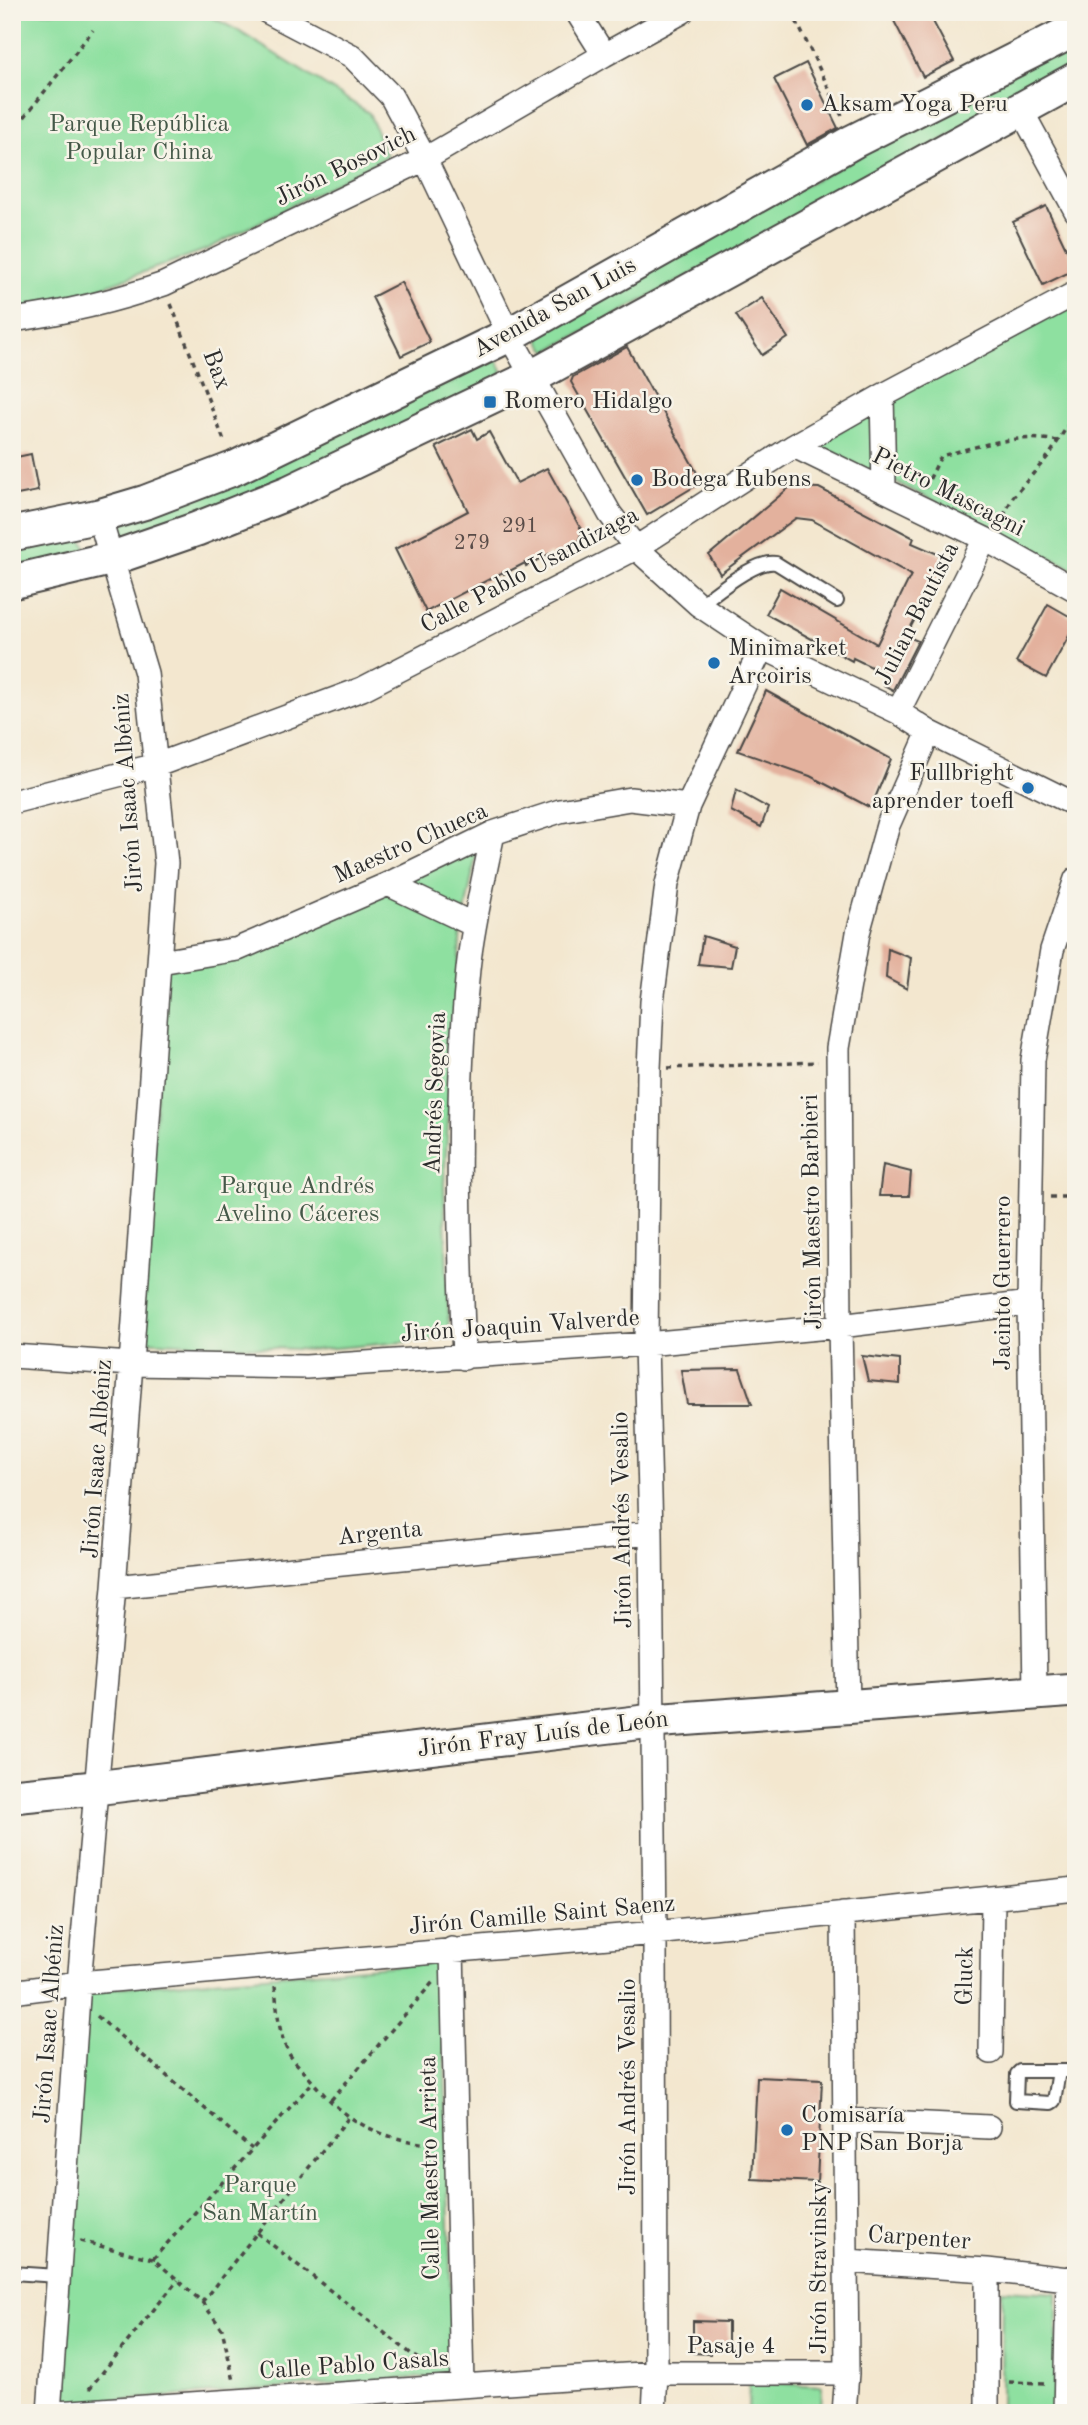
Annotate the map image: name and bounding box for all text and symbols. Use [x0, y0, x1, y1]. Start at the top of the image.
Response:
place label: Aksam Yoga Peru [821, 93, 1008, 117]
marker: Aksam Yoga Peru [799, 97, 815, 113]
park label: Parque República Popular China [49, 113, 229, 165]
street label: Jirón Bosovich [272, 123, 420, 211]
street label: Avenida San Luis [470, 253, 640, 363]
street label: Bax [197, 347, 235, 393]
place label: Romero Hidalgo [504, 390, 673, 414]
marker: Romero Hidalgo [482, 394, 498, 410]
street label: Pietro Mascagni [868, 444, 1028, 542]
place label: Bodega Rubens [651, 468, 811, 492]
marker: Bodega Rubens [629, 472, 645, 488]
street label: Calle Pablo Usandizaga [417, 503, 643, 639]
house number: 291 [502, 516, 538, 537]
house number: 279 [454, 533, 490, 554]
street label: Julian Bautista [872, 538, 964, 689]
place label: Minimarket Arcoiris [728, 637, 847, 689]
marker: Minimarket Arcoiris [706, 655, 722, 671]
street label: Jirón Isaac Albéniz [110, 693, 148, 893]
place label: Fullbright aprender toefl [872, 762, 1014, 814]
marker: Fullbright aprender toefl [1020, 780, 1036, 796]
street label: Maestro Chueca [330, 799, 492, 889]
street label: Andrés Segovia [421, 1011, 451, 1175]
street label: Jirón Maestro Barbieri [799, 1094, 827, 1330]
park label: Parque Andrés Avelino Cáceres [215, 1175, 379, 1227]
street label: Jacinto Guerrero [992, 1195, 1016, 1371]
street label: Jirón Joaquin Valverde [400, 1307, 640, 1347]
street label: Jirón Isaac Albéniz [79, 1359, 117, 1559]
street label: Jirón Andrés Vesalio [609, 1411, 637, 1629]
street label: Argenta [336, 1518, 424, 1550]
street label: Jirón Fray Luís de León [416, 1708, 670, 1762]
street label: Jirón Camille Saint Saenz [408, 1892, 676, 1940]
street label: Jirón Isaac Albéniz [31, 1924, 69, 2124]
street label: Gluck [953, 1946, 979, 2006]
street label: Jirón Andrés Vesalio [617, 1978, 641, 2196]
street label: Calle Maestro Arrieta [417, 2055, 445, 2281]
place label: Comisaría PNP San Borja [801, 2104, 963, 2156]
marker: Comisaría PNP San Borja [779, 2122, 795, 2138]
park label: Parque San Martín [202, 2174, 318, 2226]
street label: Jirón Stravinsky [808, 2181, 832, 2354]
street label: Carpenter [867, 2223, 972, 2255]
street label: Pasaje 4 [687, 2335, 775, 2359]
street label: Calle Pablo Casals [258, 2347, 450, 2385]

